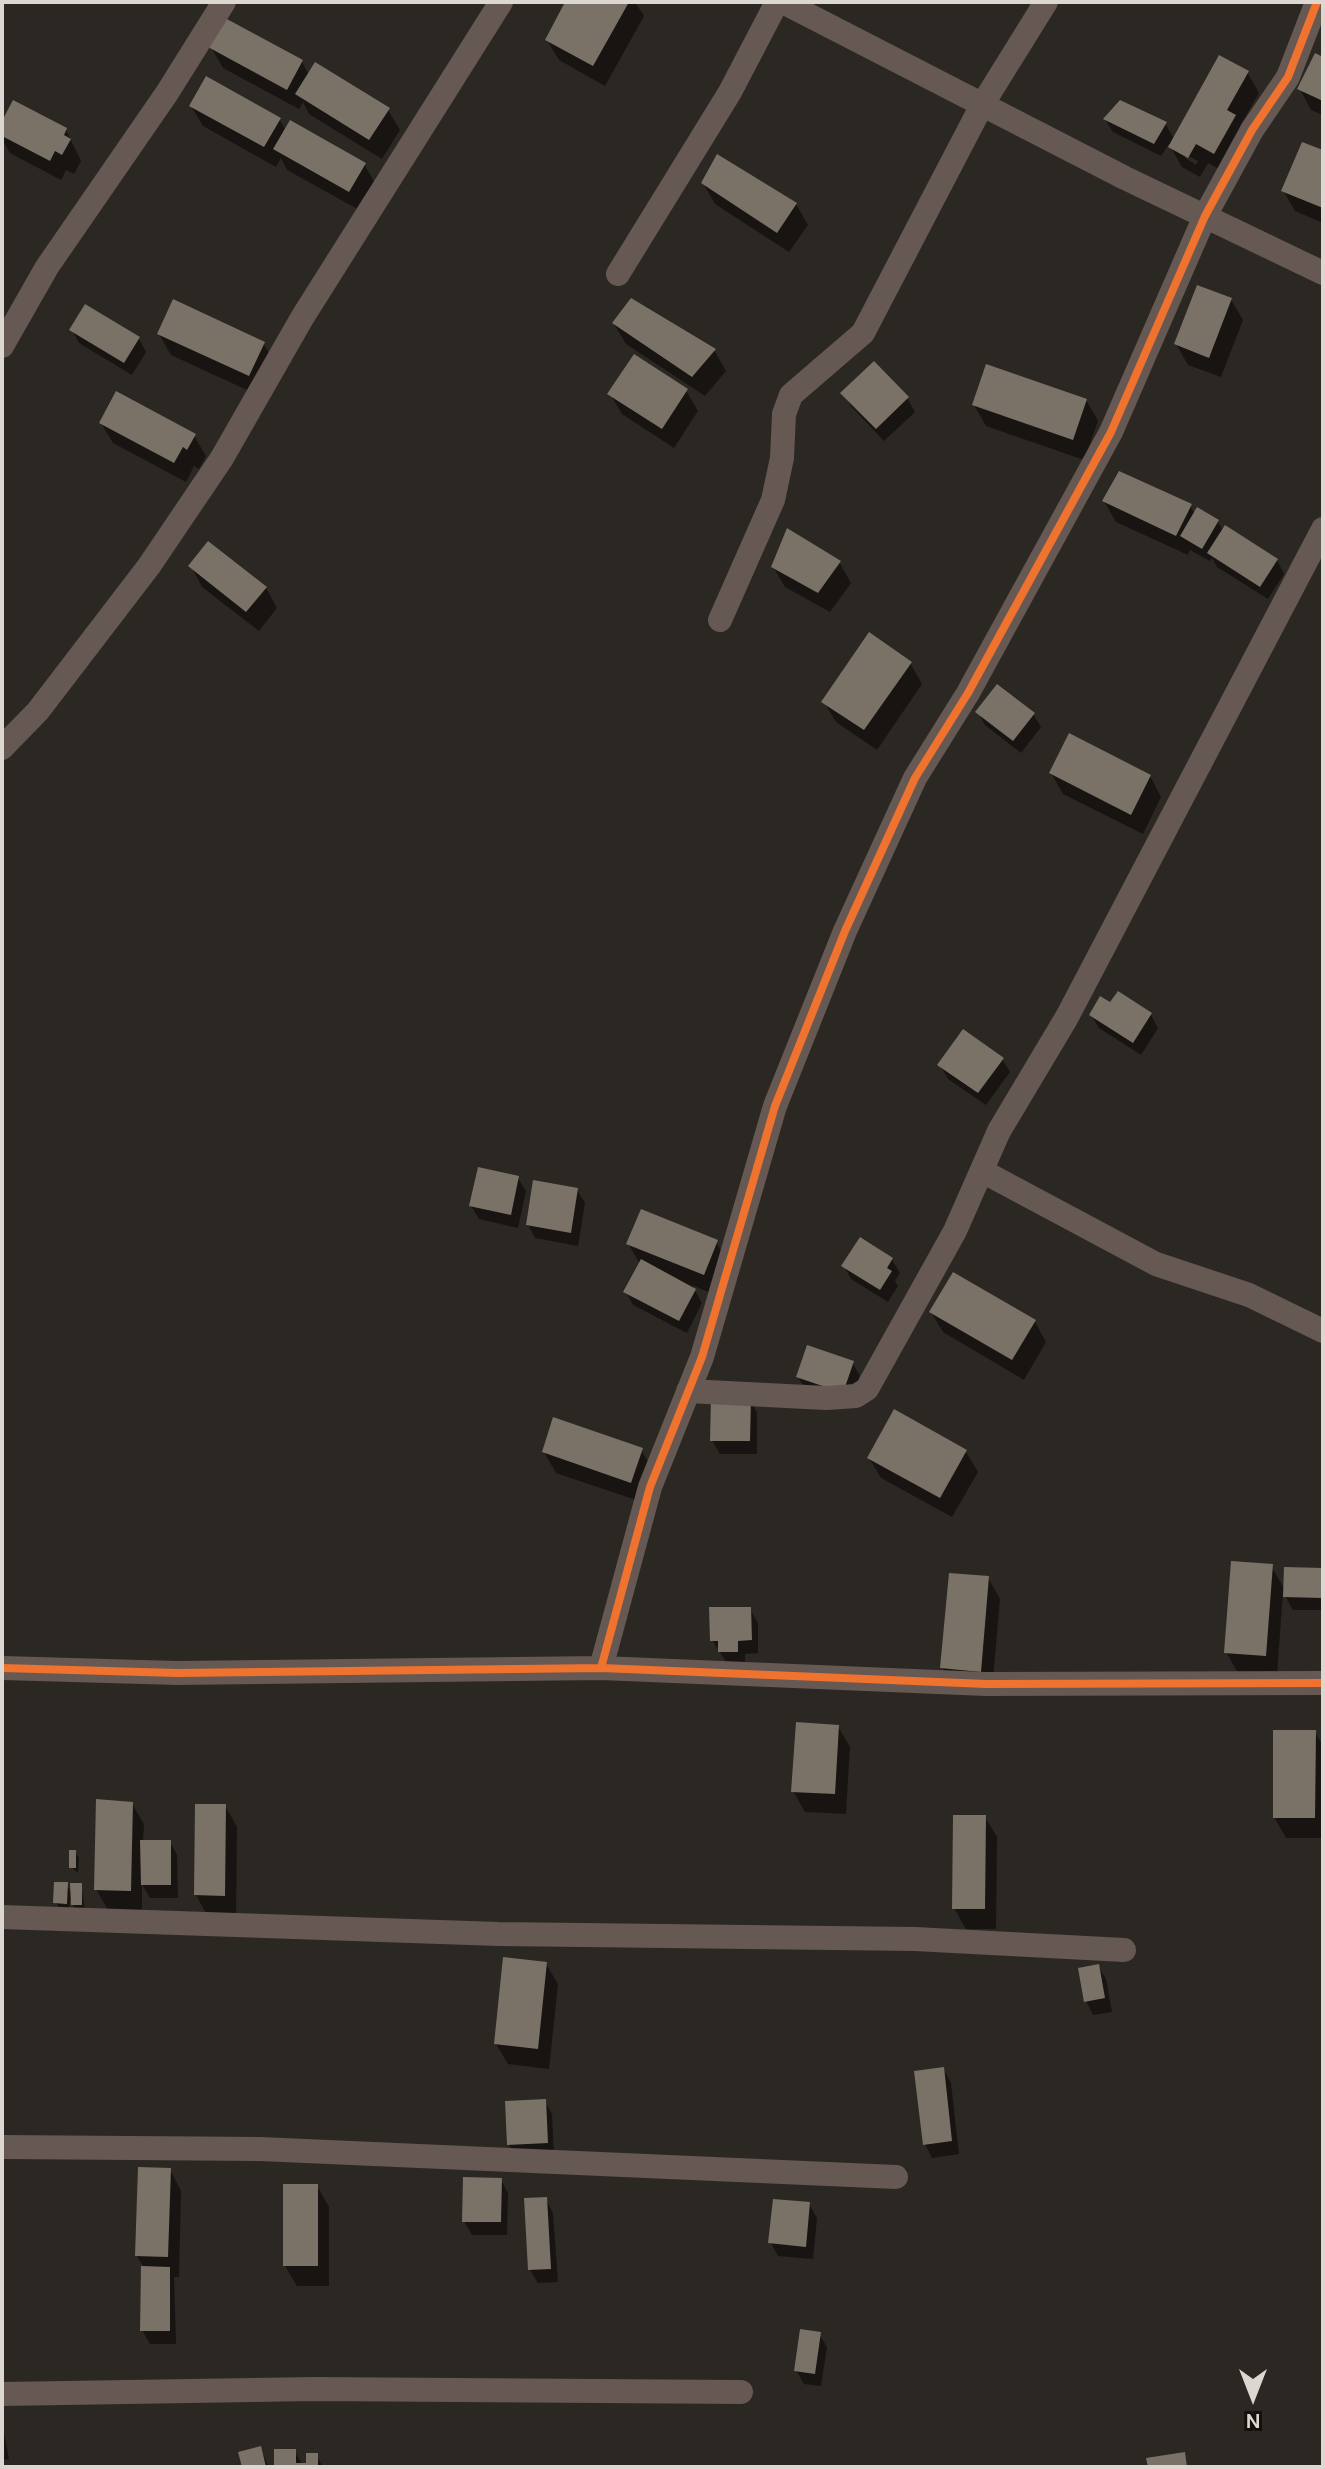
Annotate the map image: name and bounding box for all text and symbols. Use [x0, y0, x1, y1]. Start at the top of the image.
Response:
north arrow [1213, 2357, 1293, 2437]
text: N [1245, 2408, 1261, 2434]

